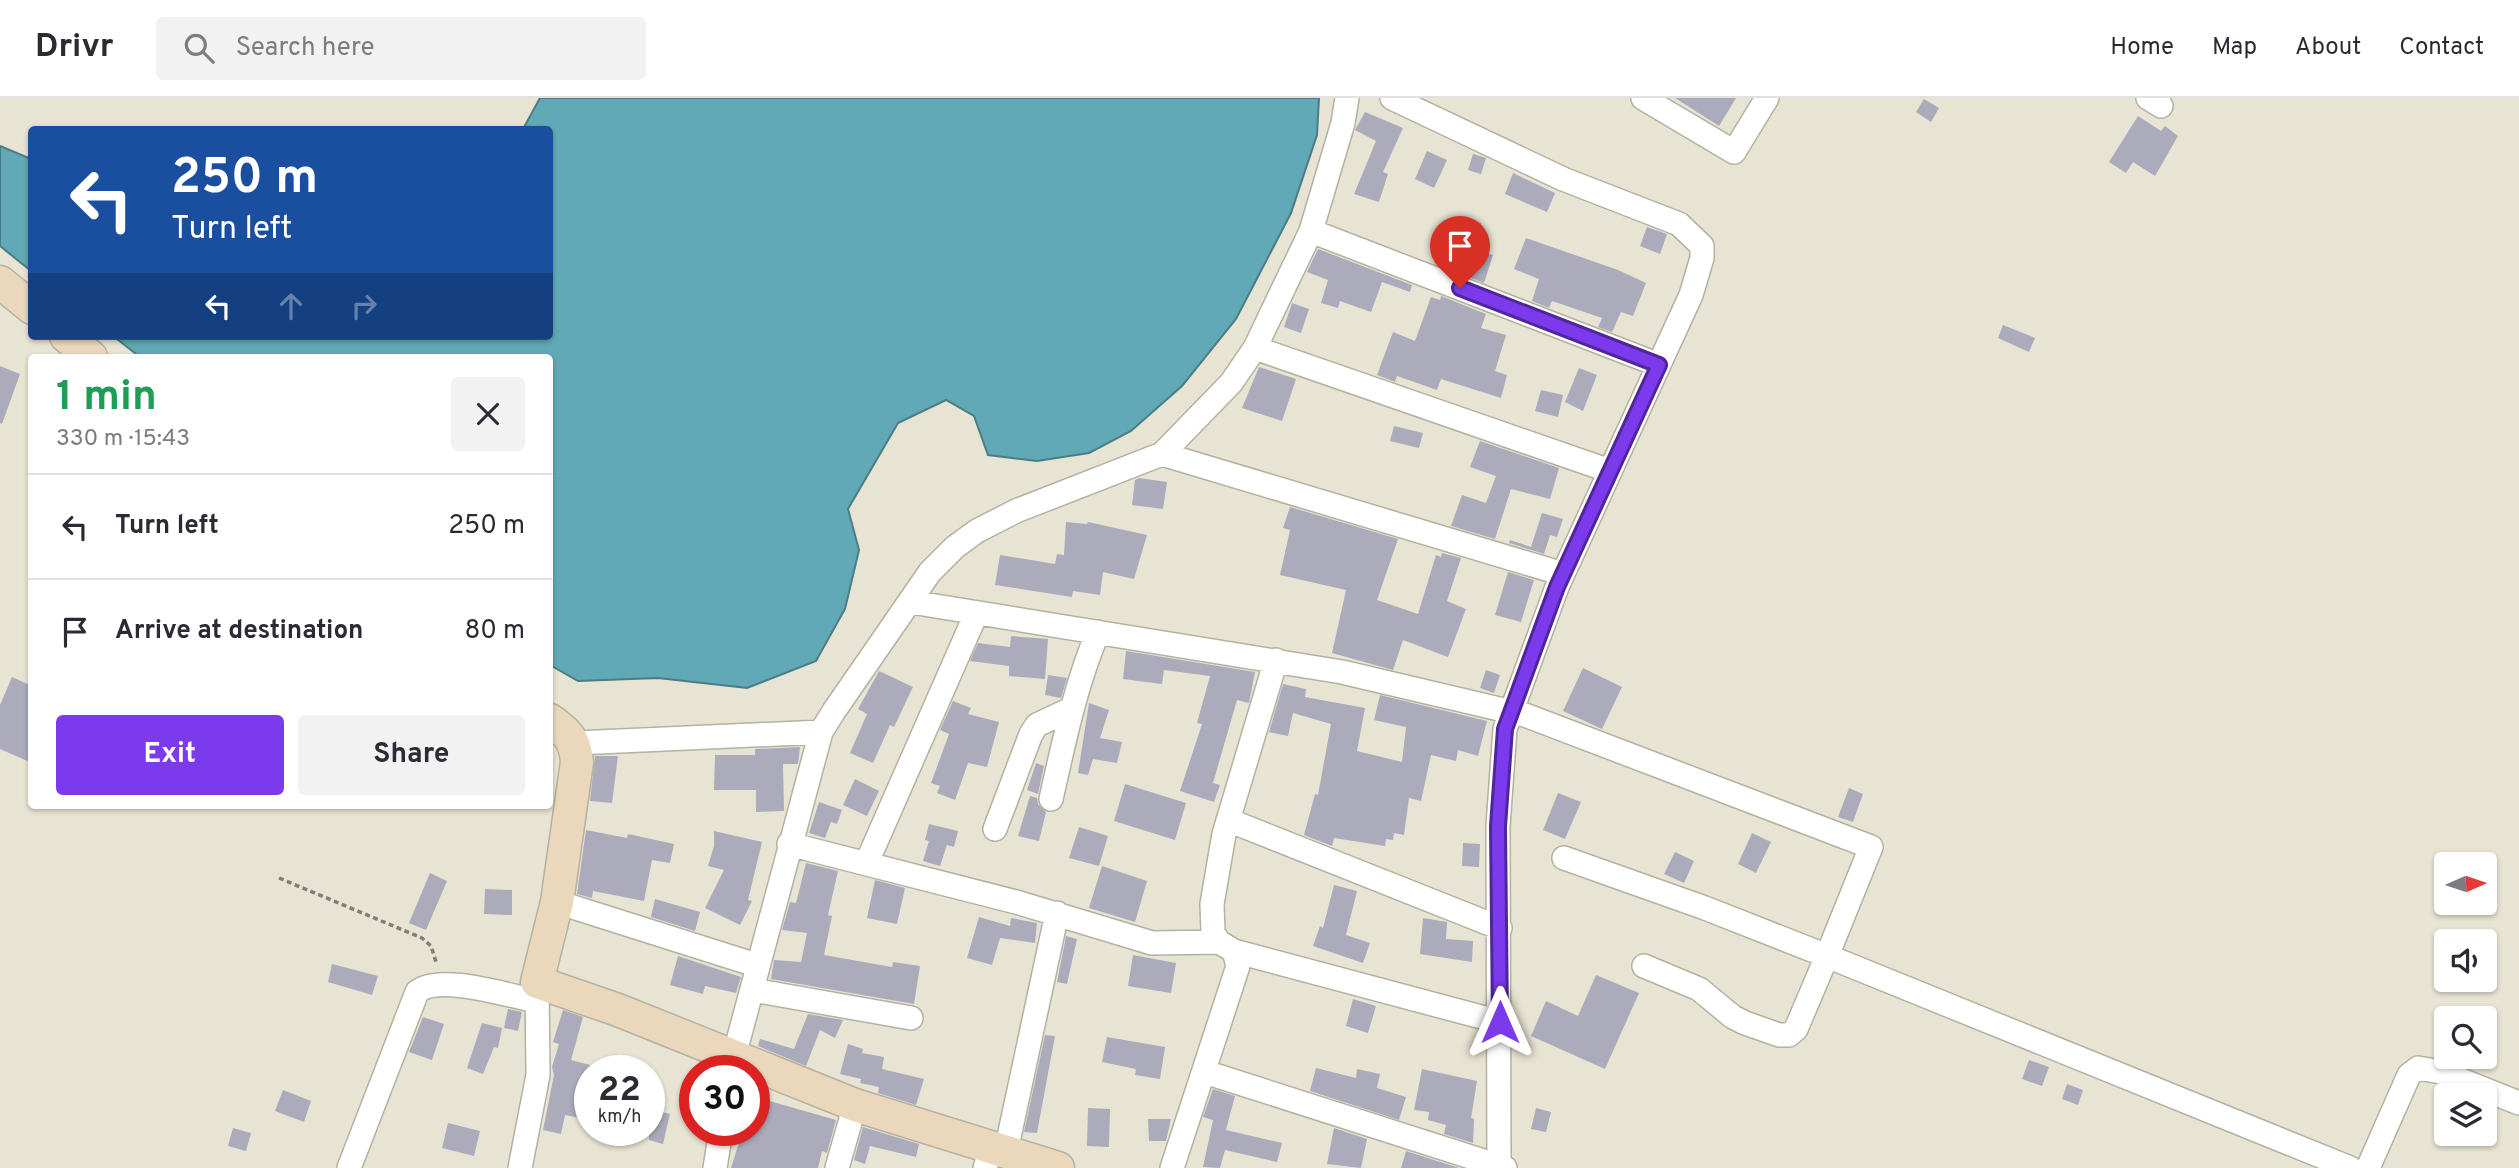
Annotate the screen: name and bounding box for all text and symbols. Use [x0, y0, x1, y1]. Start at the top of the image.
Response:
search box [156, 17, 646, 80]
text: Drivr [35, 27, 114, 69]
icon: search [180, 29, 218, 67]
text: Search here [236, 32, 375, 65]
text: Home [2110, 33, 2174, 63]
text: Map [2212, 33, 2257, 63]
text: About [2295, 33, 2361, 63]
text: Contact [2399, 33, 2484, 63]
text: 250 m [171, 149, 318, 211]
icon: left [56, 154, 147, 245]
text: Turn left [171, 210, 292, 250]
pin [1430, 216, 1490, 288]
icon: arrive [1441, 227, 1479, 265]
icon: left [199, 287, 237, 325]
icon: ahead [272, 287, 310, 325]
icon: right [345, 287, 383, 325]
text: 1 min [56, 372, 157, 425]
button: close [451, 377, 525, 451]
text: 330 m · 15:43 [56, 425, 190, 454]
icon: left [56, 508, 94, 546]
text: Turn left [115, 510, 219, 543]
text: 250 m [448, 510, 525, 543]
icon: arrive [56, 613, 94, 651]
text: Arrive at destination [115, 615, 363, 648]
text: 80 m [465, 615, 525, 648]
button: Exit [56, 715, 284, 795]
button: Share [298, 715, 525, 795]
north arrow [2434, 852, 2497, 915]
map controls [2434, 852, 2497, 1146]
button: sound [2434, 929, 2497, 992]
position arrow [1463, 985, 1537, 1059]
button: search [2434, 1006, 2497, 1069]
speed limit sign: 30 [679, 1055, 770, 1146]
text: 22 [598, 1069, 641, 1113]
button: layers [2434, 1083, 2497, 1146]
text: km/h [598, 1106, 641, 1129]

